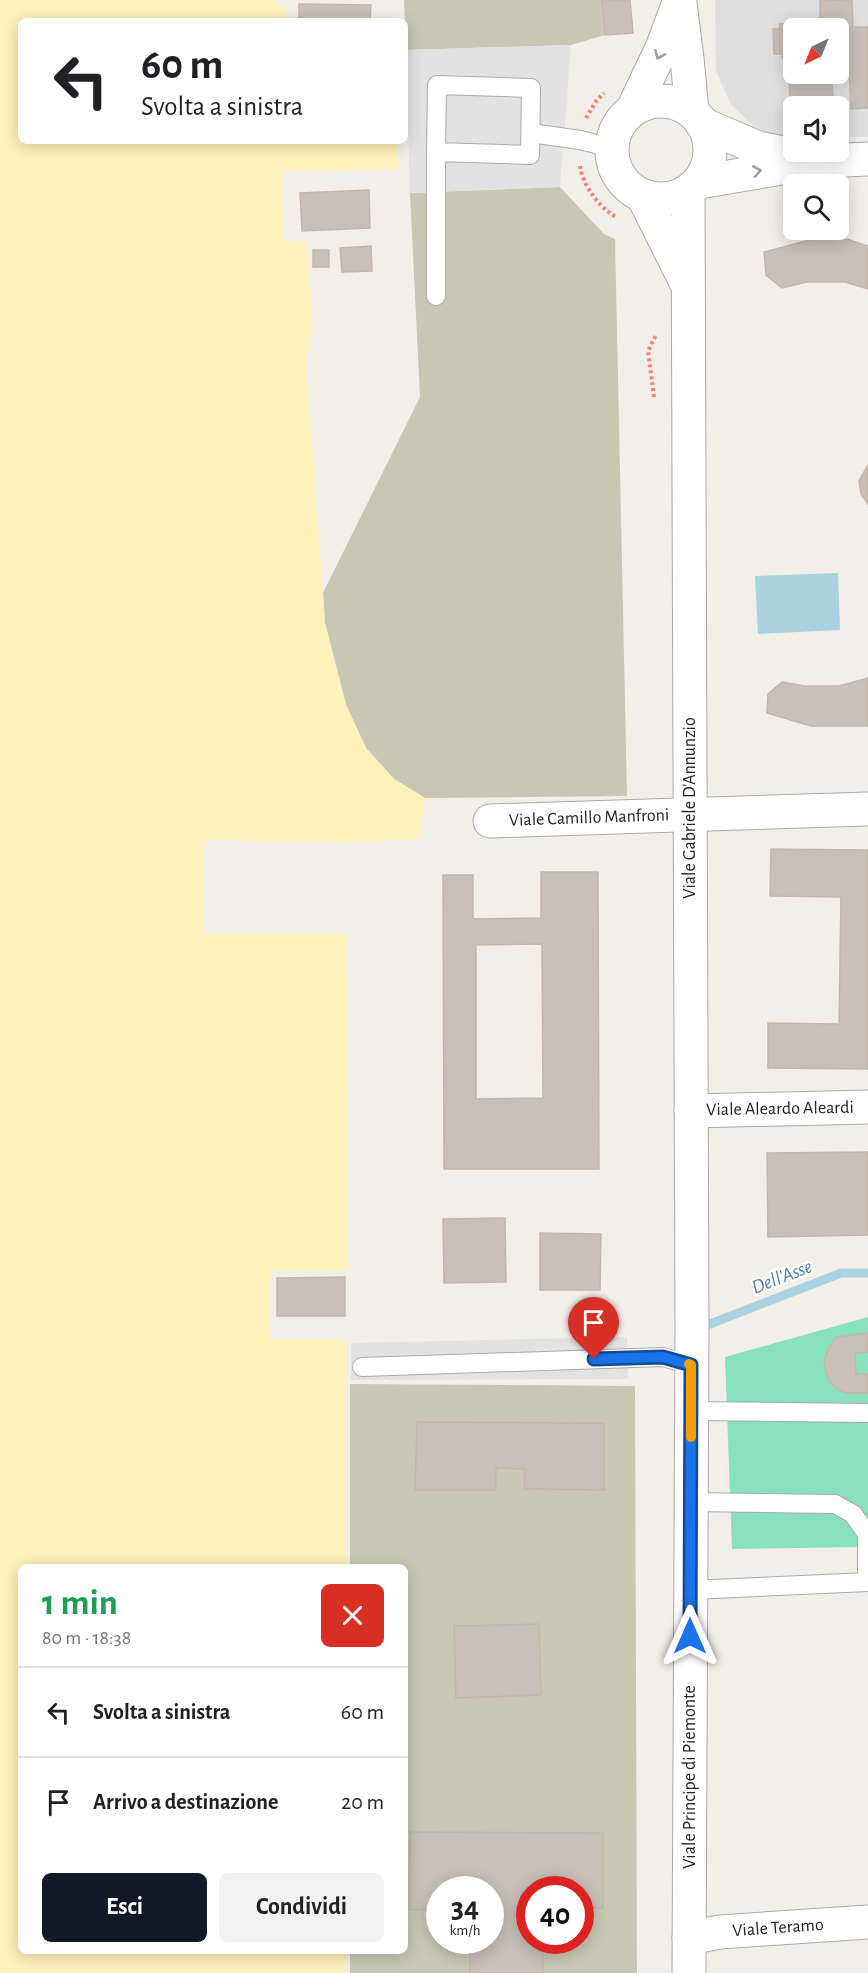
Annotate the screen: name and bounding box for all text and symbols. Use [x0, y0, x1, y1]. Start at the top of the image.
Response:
north arrow [783, 18, 849, 84]
map controls [783, 18, 849, 240]
icon: left [42, 42, 120, 120]
text: 60 m [141, 44, 223, 86]
one-way arrow [654, 48, 666, 59]
text: Svolta a sinistra [141, 93, 303, 120]
button: sound [783, 96, 849, 162]
one-way arrow [752, 166, 761, 178]
button: search [783, 174, 849, 240]
street label: Viale Gabriele D'Annunzio [681, 717, 699, 899]
street label: Viale Camillo Manfroni [509, 806, 669, 830]
street label: Viale Aleardo Aleardi [706, 1099, 854, 1119]
water label: Dell'Asse [749, 1256, 815, 1298]
pin [568, 1297, 619, 1359]
icon: arrive [577, 1306, 610, 1339]
button: close [321, 1584, 384, 1647]
text: 1 min [42, 1585, 118, 1621]
position arrow [658, 1604, 722, 1668]
text: 80 m · 18:38 [42, 1628, 131, 1648]
street label: Viale Principe di Piemonte [681, 1685, 699, 1869]
icon: left [42, 1696, 75, 1729]
text: Svolta a sinistra [93, 1701, 230, 1723]
text: 60 m [341, 1701, 384, 1723]
icon: arrive [42, 1786, 75, 1819]
text: Arrivo a destinazione [93, 1791, 278, 1813]
text: 20 m [341, 1791, 384, 1813]
button: Esci [42, 1873, 207, 1942]
button: Condividi [219, 1873, 384, 1942]
speed limit sign: 40 [516, 1876, 594, 1954]
text: 34 [451, 1893, 479, 1923]
street label: Viale Teramo [732, 1916, 824, 1940]
text: km/h [450, 1923, 480, 1938]

